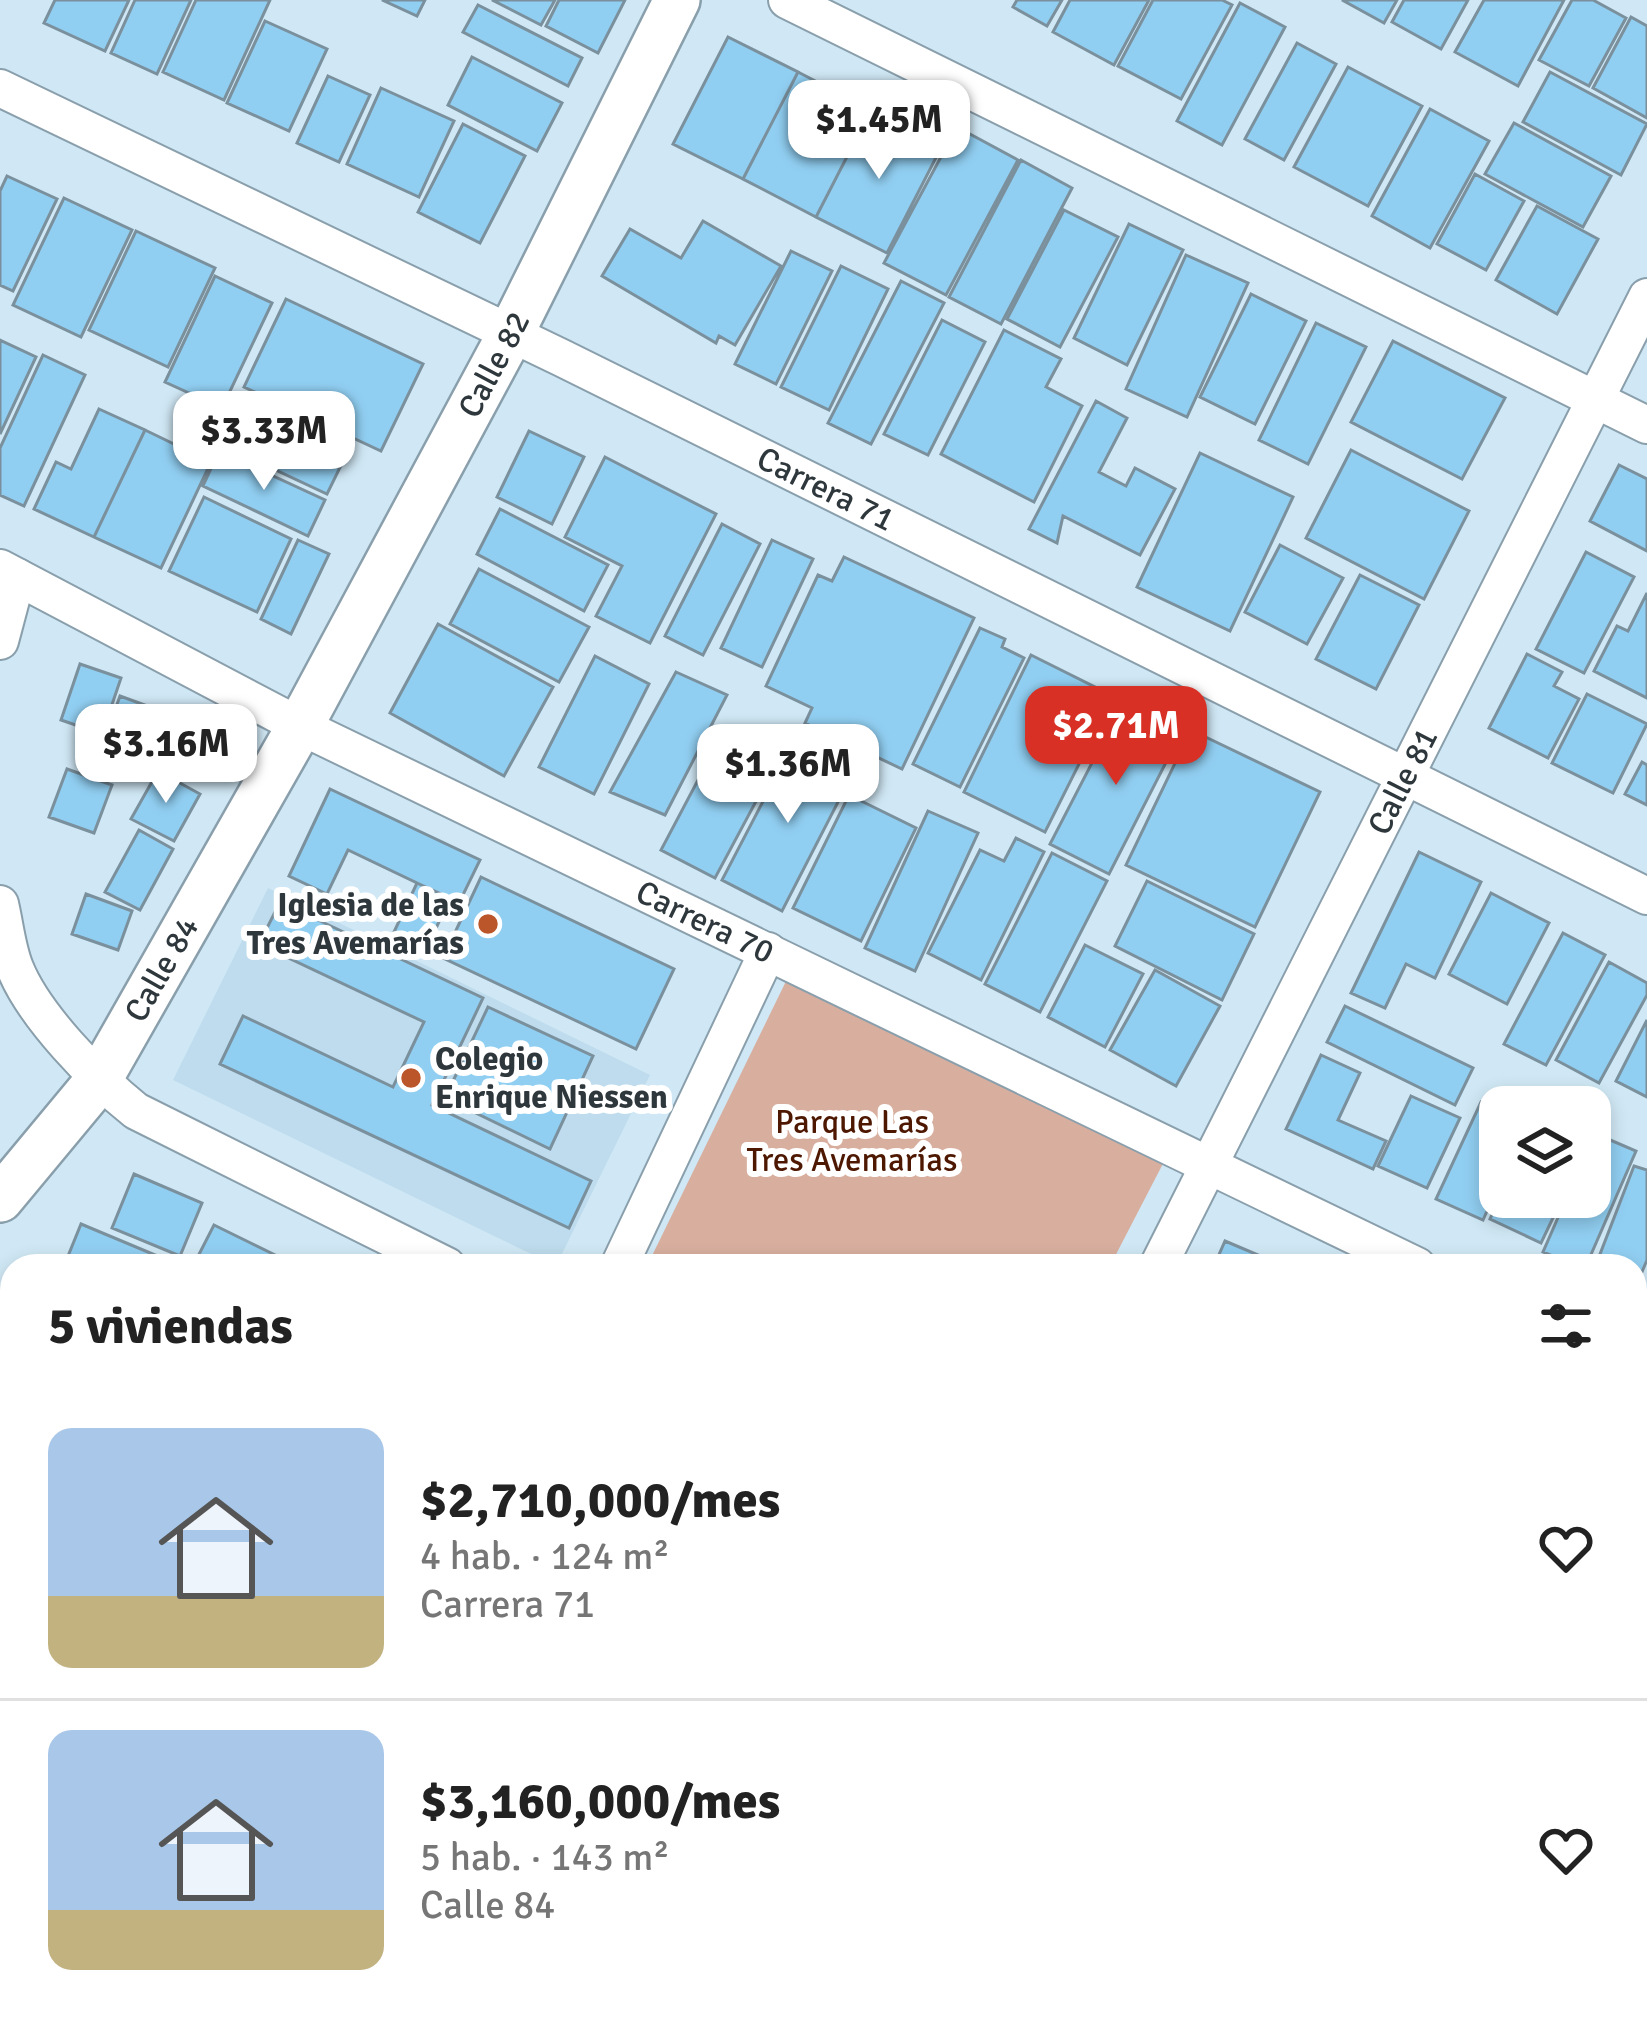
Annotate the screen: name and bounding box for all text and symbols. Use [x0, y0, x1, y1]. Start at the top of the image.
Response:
pin: $1.45M [781, 80, 977, 182]
text: $1.45M [815, 95, 943, 143]
street label: Calle 82 [449, 305, 539, 425]
pin: $3.33M [166, 391, 362, 493]
text: $3.33M [200, 406, 328, 454]
street label: Carrera 71 [750, 438, 901, 540]
pin: $2.71M [1018, 686, 1214, 788]
text: $2.71M [1052, 701, 1180, 749]
pin: $3.16M [68, 704, 264, 806]
text: $3.16M [102, 719, 230, 767]
street label: Calle 81 [1359, 721, 1447, 842]
pin: $1.36M [690, 724, 886, 826]
text: $1.36M [724, 739, 852, 787]
street label: Carrera 70 [629, 871, 781, 973]
place label: Iglesia de las Tres Avemarías [247, 885, 464, 964]
street label: Calle 84 [115, 909, 208, 1029]
marker: Iglesia de las Tres Avemarías [475, 911, 501, 937]
place label: Colegio Enrique Niessen [435, 1039, 668, 1118]
marker: Colegio Enrique Niessen [398, 1065, 424, 1091]
map controls [1479, 1086, 1611, 1218]
button: layers [1479, 1086, 1611, 1218]
park label: Parque Las Tres Avemarías [747, 1102, 957, 1181]
icon: filters [1533, 1293, 1599, 1359]
text: 5 viviendas [48, 1295, 293, 1358]
text: $2,710,000/mes [420, 1469, 780, 1532]
icon: home [144, 1476, 288, 1620]
icon: heart [1533, 1515, 1599, 1581]
text: 4 hab. · 124 m² [420, 1532, 670, 1580]
text: Carrera 71 [420, 1580, 595, 1628]
text: $3,160,000/mes [420, 1770, 780, 1833]
icon: home [144, 1778, 288, 1922]
icon: heart [1533, 1817, 1599, 1883]
text: 5 hab. · 143 m² [420, 1833, 670, 1881]
text: Calle 84 [420, 1881, 555, 1929]

